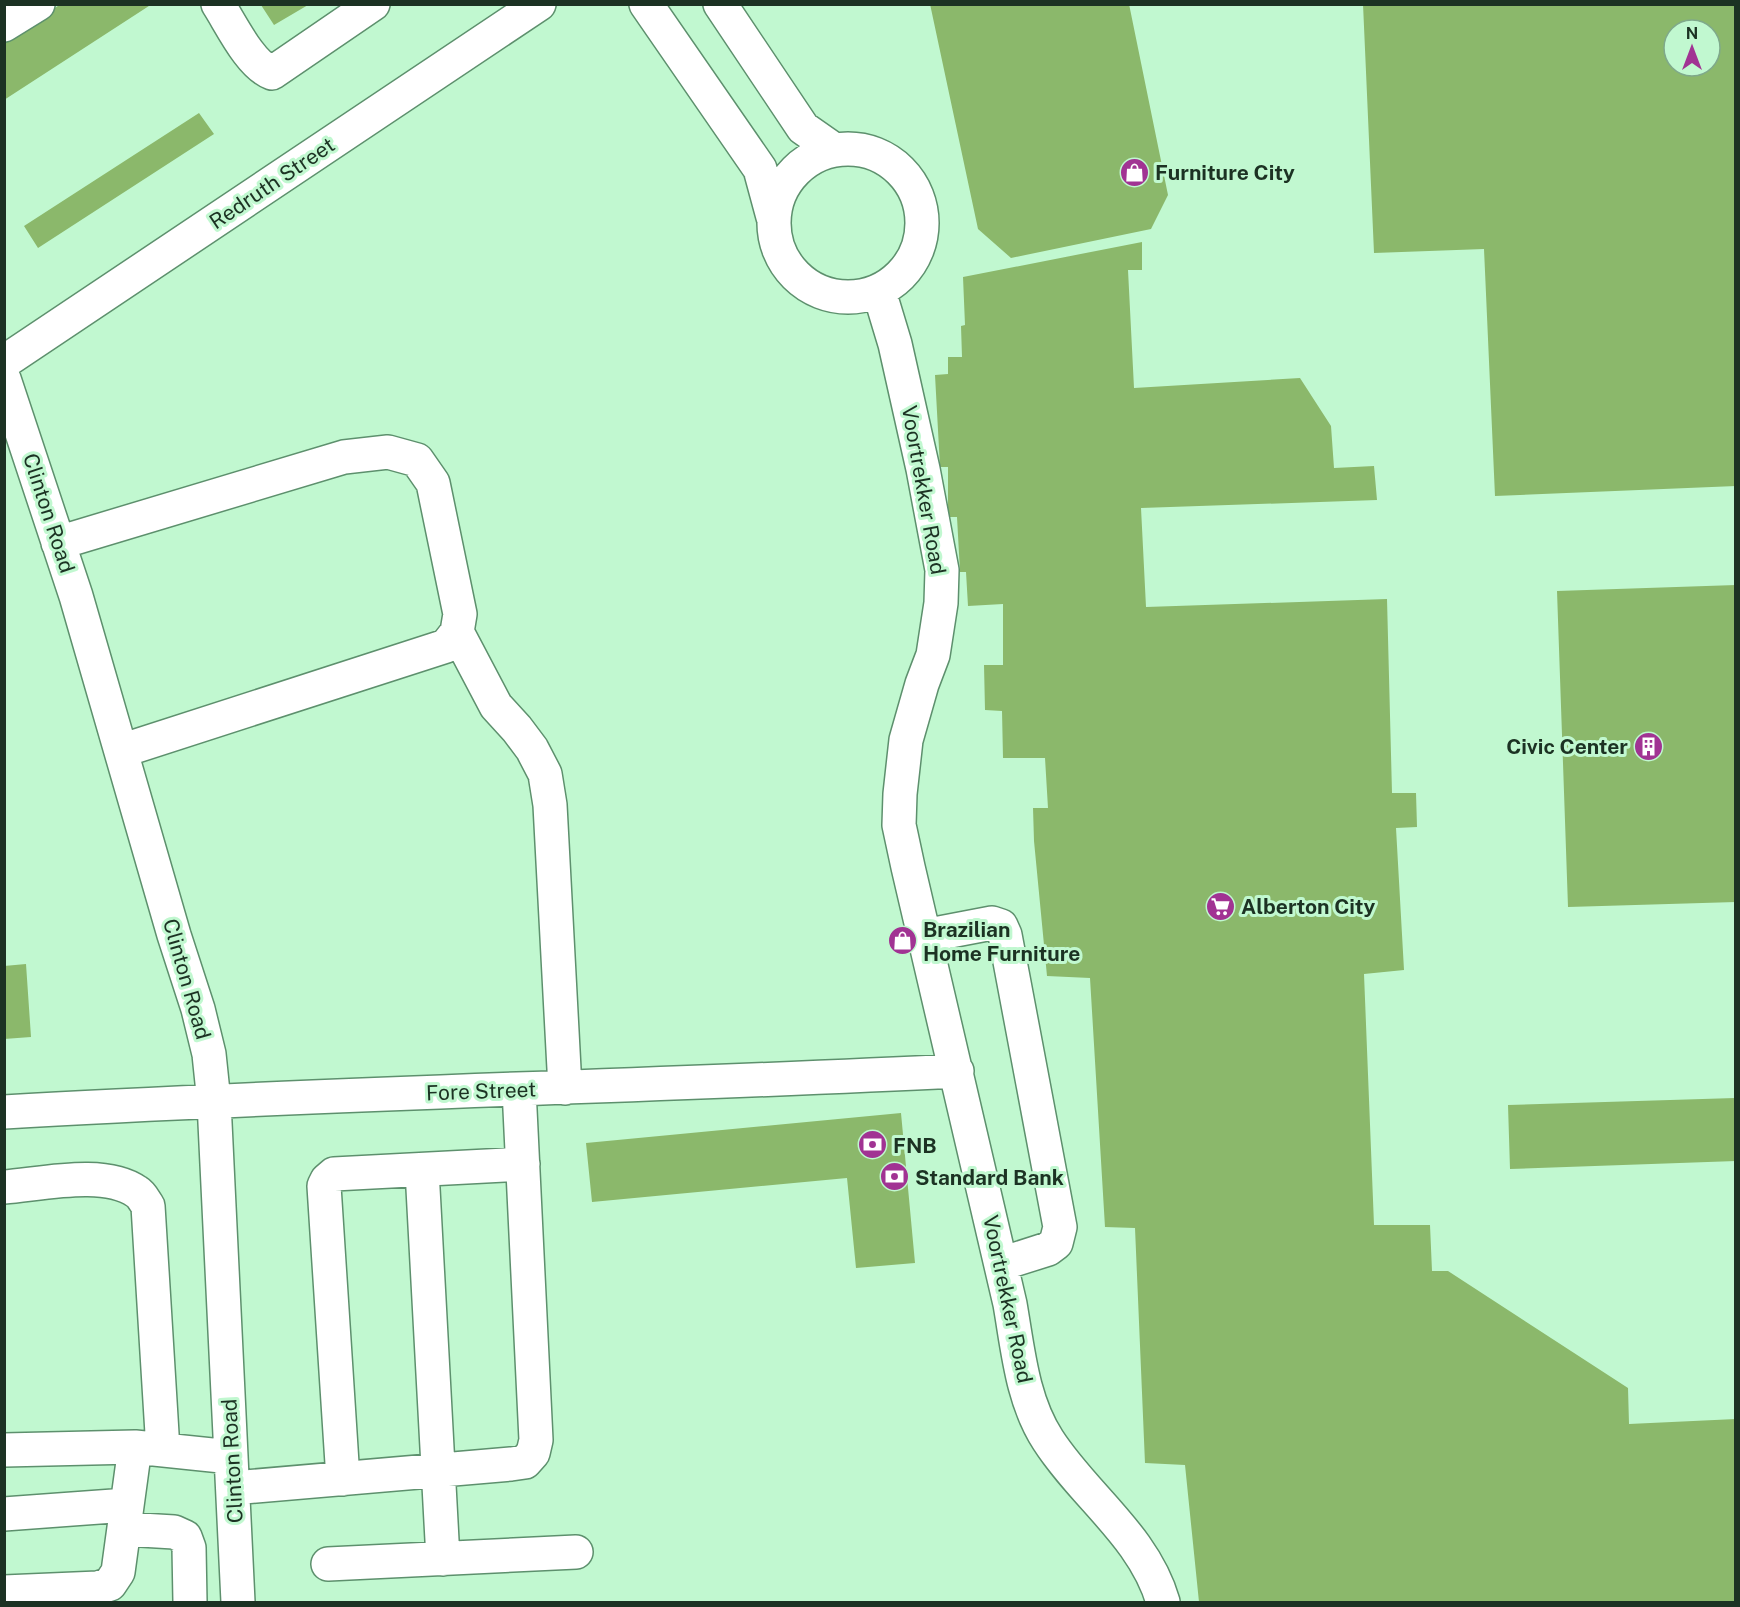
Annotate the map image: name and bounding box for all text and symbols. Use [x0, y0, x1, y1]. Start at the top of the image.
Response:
north arrow [1662, 18, 1722, 78]
text: N [1686, 24, 1698, 43]
street label: Redruth Street [205, 132, 339, 234]
shop icon: Furniture City [1118, 156, 1150, 188]
place label: Furniture City [1155, 160, 1295, 185]
street label: Voortrekker Road [897, 404, 951, 576]
street label: Clinton Road [18, 450, 80, 576]
building icon: Civic Center [1633, 730, 1665, 762]
place label: Civic Center [1506, 734, 1628, 759]
supermarket icon: Alberton City [1204, 890, 1236, 922]
place label: Alberton City [1241, 894, 1376, 919]
street label: Clinton Road [158, 916, 216, 1042]
place label: Brazilian Home Furniture [923, 917, 1080, 966]
shop icon: Brazilian Home Furniture [886, 925, 918, 957]
street label: Fore Street [425, 1077, 537, 1105]
bank icon: FNB [856, 1129, 888, 1161]
place label: FNB [893, 1133, 937, 1158]
bank icon: Standard Bank [878, 1161, 910, 1193]
place label: Standard Bank [915, 1165, 1064, 1190]
street label: Voortrekker Road [978, 1213, 1038, 1385]
street label: Clinton Road [216, 1398, 248, 1524]

